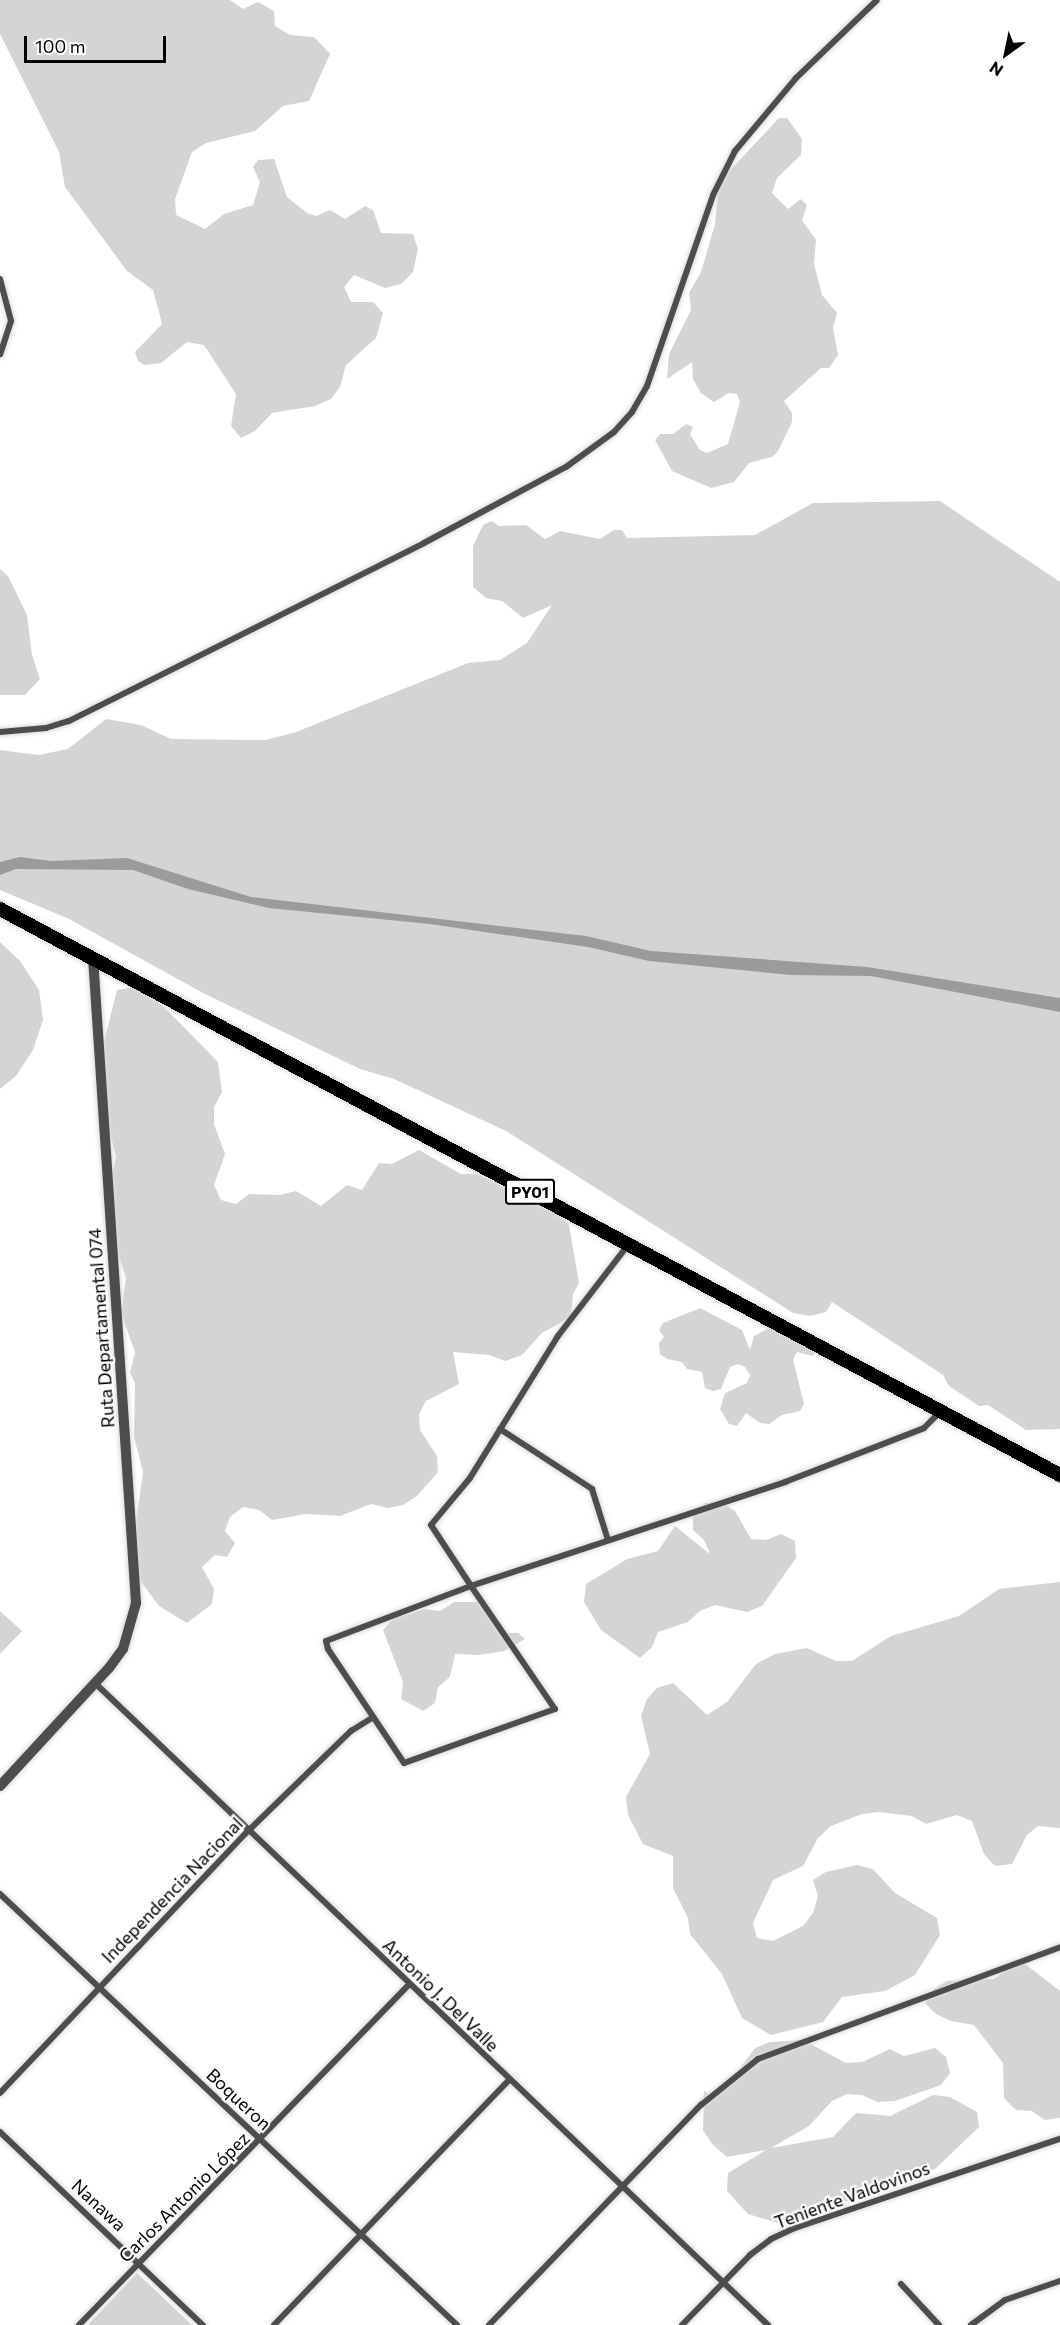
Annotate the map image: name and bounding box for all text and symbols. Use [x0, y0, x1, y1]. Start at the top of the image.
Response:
scale bar [27, 24, 170, 62]
north arrow [976, 24, 1036, 84]
text: 100 m [35, 35, 85, 57]
text: N [986, 58, 1006, 81]
road number: PY01 [504, 1179, 556, 1205]
street label: Ruta Departamental 074 [83, 1227, 119, 1429]
street label: Independencia Nacional [97, 1813, 247, 1967]
street label: Antonio J. Del Valle [378, 1934, 504, 2056]
street label: Boqueron [202, 2064, 276, 2134]
street label: Carlos Antonio López [114, 2127, 254, 2267]
street label: Teniente Valdovinos [771, 2157, 933, 2233]
street label: Nanawa [67, 2175, 131, 2235]

